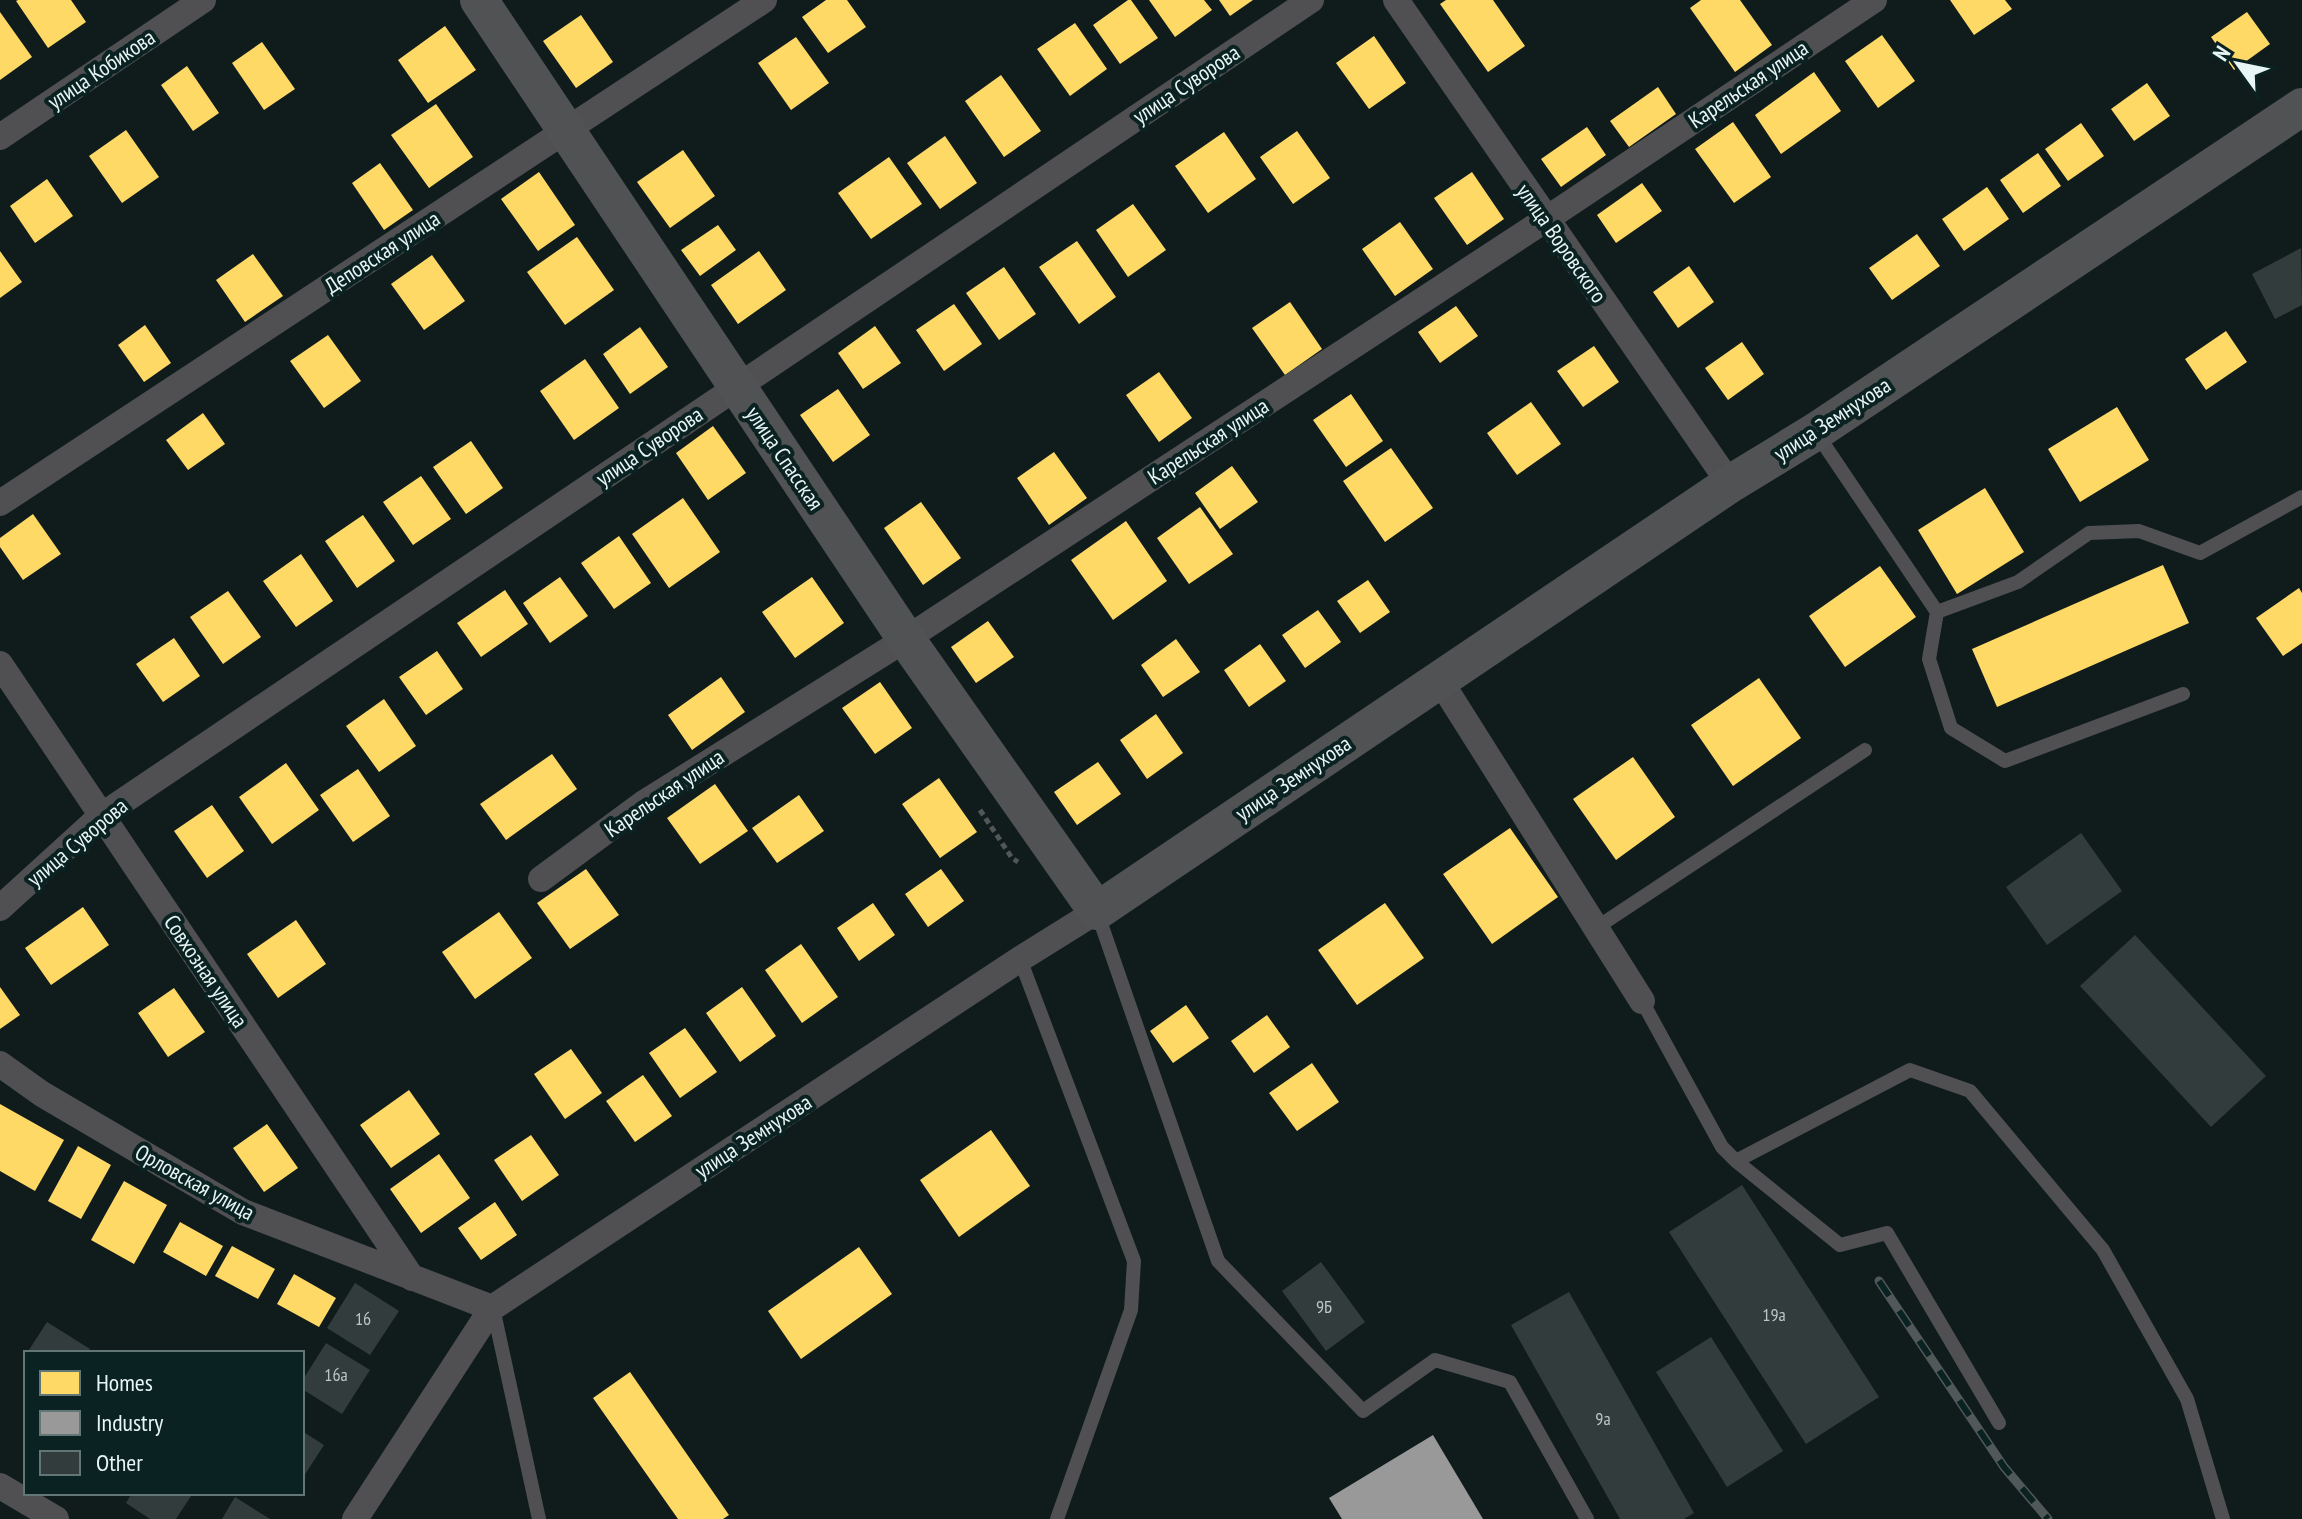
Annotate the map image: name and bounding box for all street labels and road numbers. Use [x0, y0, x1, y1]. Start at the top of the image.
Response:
street label: улица Кобикова [42, 23, 160, 115]
street label: Карельская улица [1683, 34, 1813, 134]
street label: улица Суворова [1127, 38, 1245, 130]
street label: улица Воровского [1511, 178, 1613, 308]
street label: Деповская улица [319, 204, 445, 300]
street label: улица Земнухова [1768, 371, 1896, 467]
street label: Карельская улица [1142, 392, 1274, 490]
street label: улица Суворова [590, 400, 708, 492]
street label: улица Спасская [740, 401, 830, 515]
street label: улица Земнухова [1230, 729, 1356, 827]
street label: Карельская улица [599, 743, 729, 843]
street label: улица Суворова [21, 792, 133, 892]
street label: Совхозная улица [158, 909, 254, 1033]
street label: улица Земнухова [689, 1088, 817, 1184]
street label: Орловская улица [130, 1138, 260, 1226]

